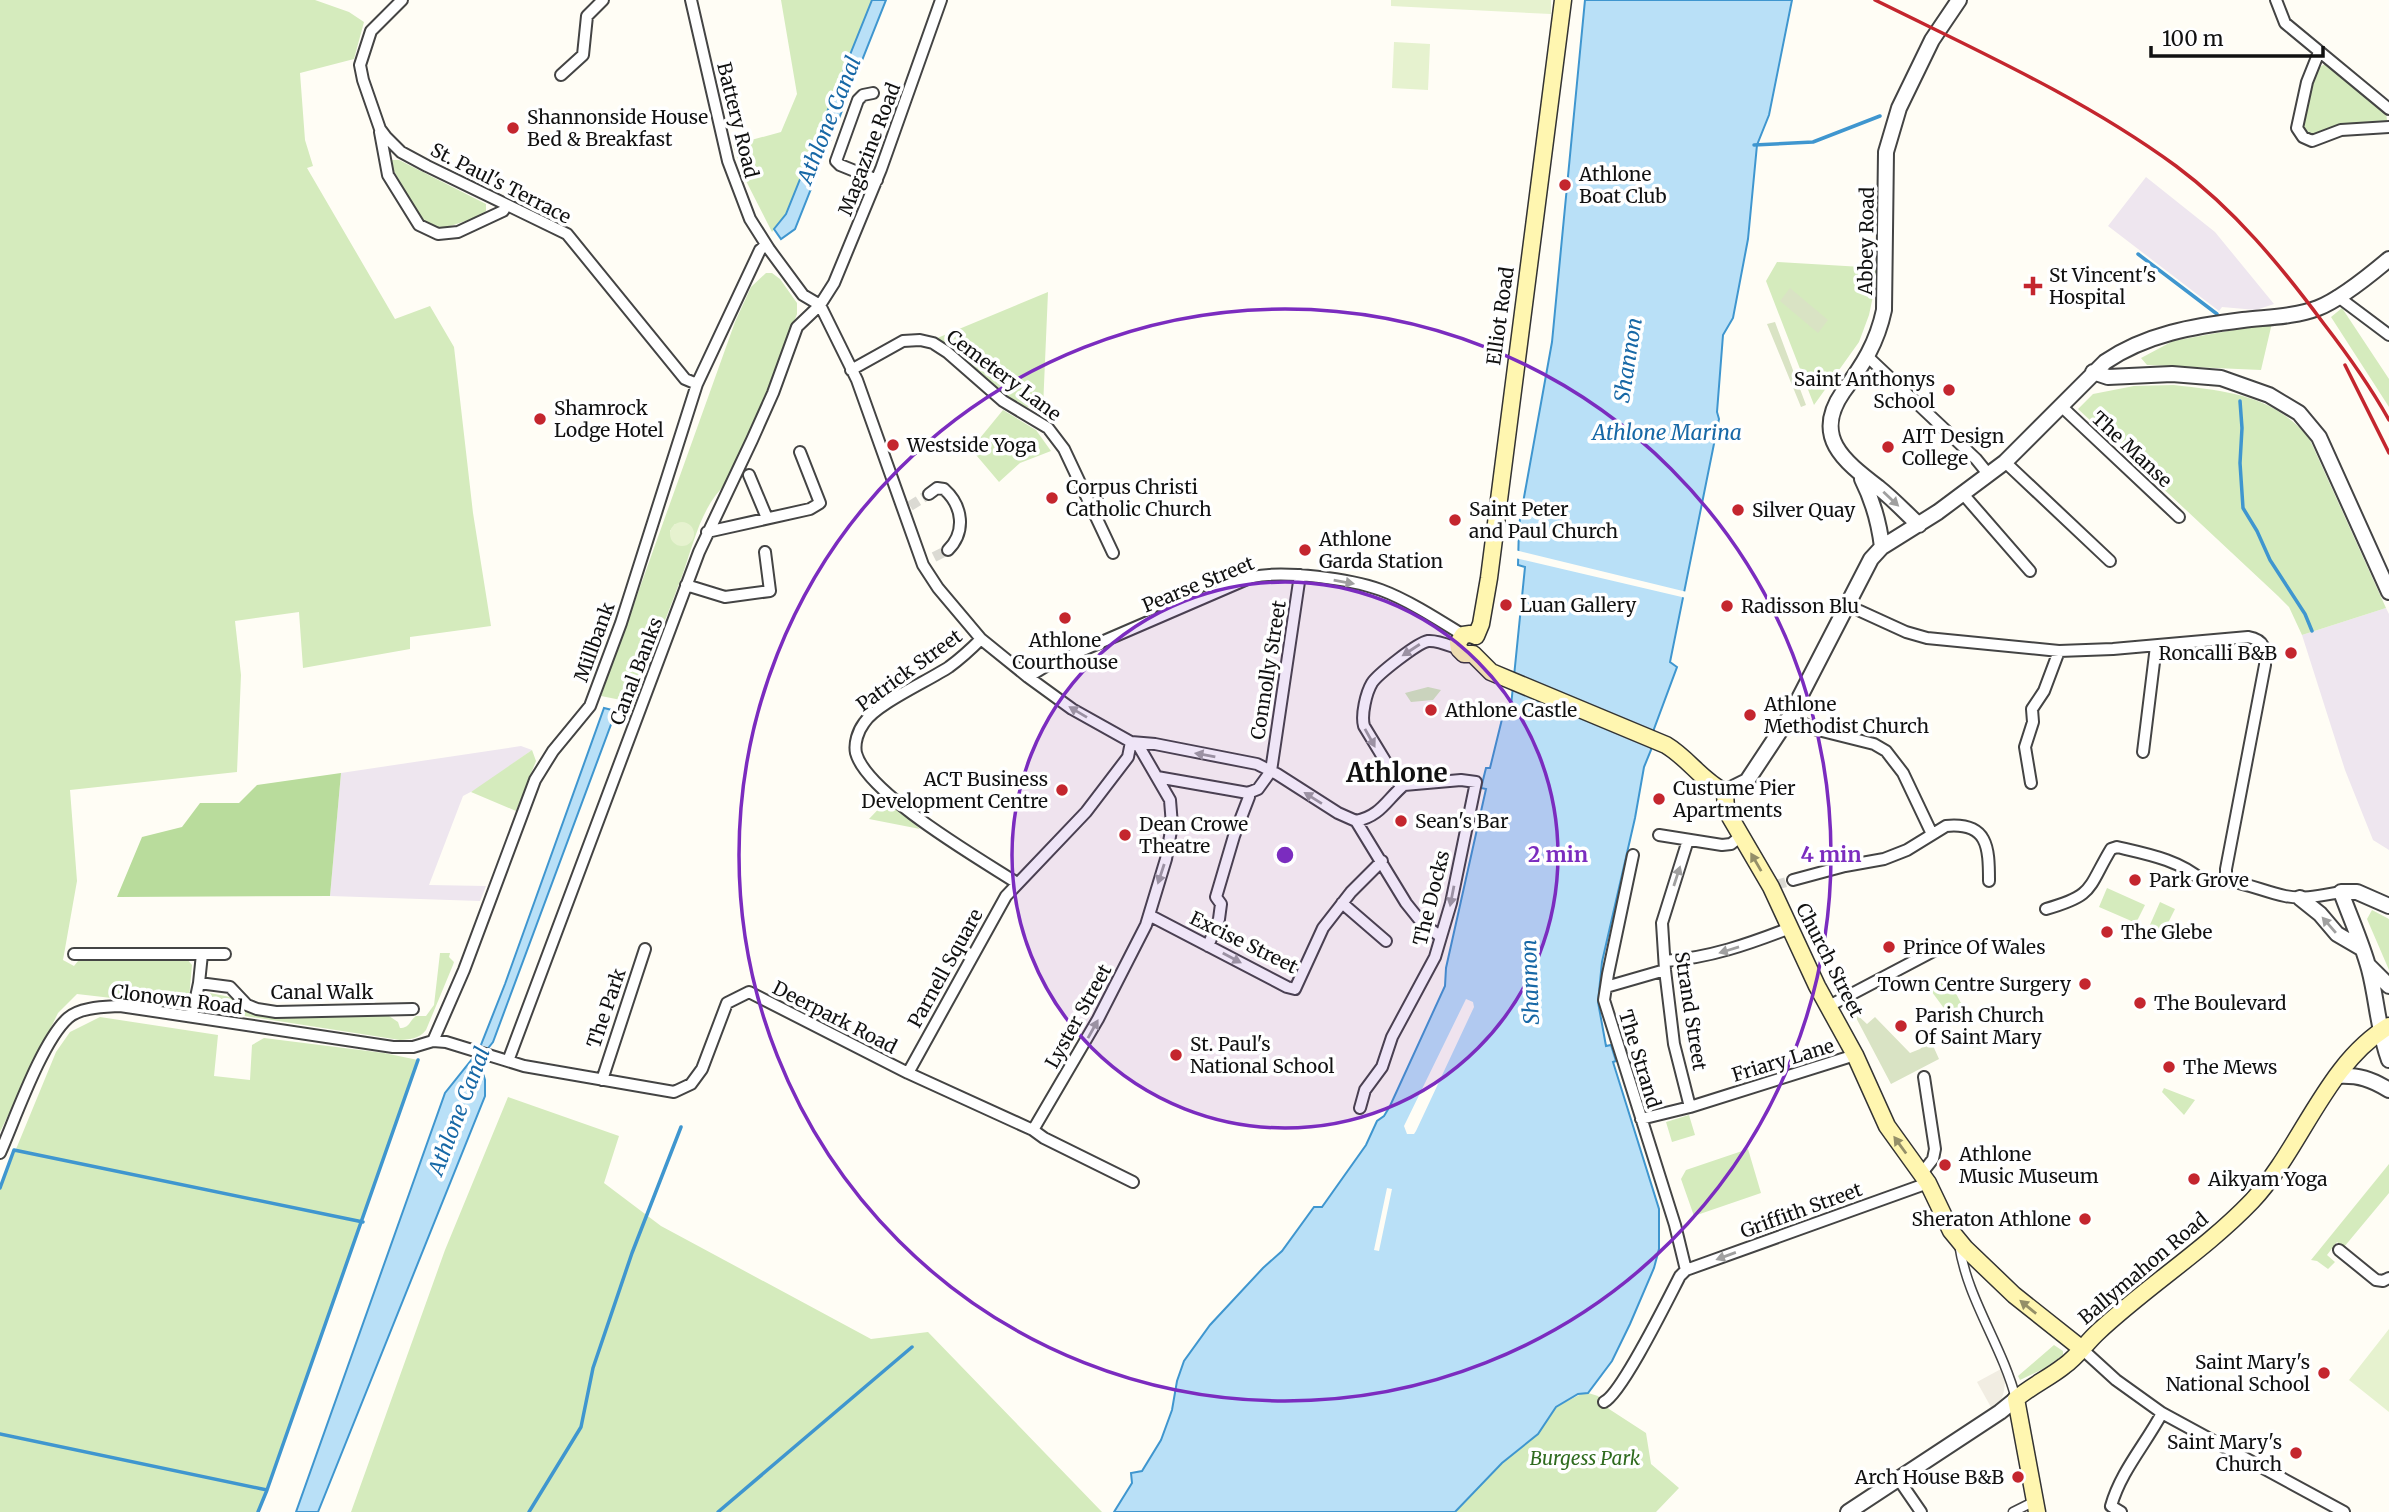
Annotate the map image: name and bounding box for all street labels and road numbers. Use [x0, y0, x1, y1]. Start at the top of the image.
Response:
street label: Battery Road [712, 60, 764, 180]
street label: Magazine Road [833, 79, 905, 219]
street label: St. Paul's Terrace [427, 137, 575, 229]
street label: Abbey Road [1853, 187, 1879, 296]
street label: Elliot Road [1481, 265, 1519, 367]
street label: Cemetery Lane [942, 324, 1066, 426]
street label: The Manse [2087, 406, 2177, 492]
street label: Pearse Street [1139, 550, 1258, 617]
street label: Connolly Street [1245, 598, 1291, 741]
street label: Millbank [569, 599, 619, 685]
street label: Canal Banks [604, 614, 668, 728]
street label: Patrick Street [852, 623, 967, 716]
street label: The Docks [1408, 848, 1454, 948]
street label: Church Street [1791, 899, 1869, 1022]
street label: Parnell Square [902, 904, 988, 1032]
street label: Excise Street [1186, 906, 1302, 979]
street label: Strand Street [1670, 950, 1712, 1073]
street label: Lyster Street [1040, 959, 1117, 1072]
street label: The Park [581, 965, 631, 1051]
street label: Deerpark Road [769, 975, 901, 1059]
street label: Clonown Road [110, 979, 244, 1019]
street label: Canal Walk [271, 980, 373, 1004]
street label: The Strand [1614, 1007, 1666, 1111]
street label: Friary Lane [1729, 1033, 1837, 1087]
street label: Griffith Street [1737, 1177, 1866, 1243]
street label: Ballymahon Road [2073, 1207, 2213, 1329]

